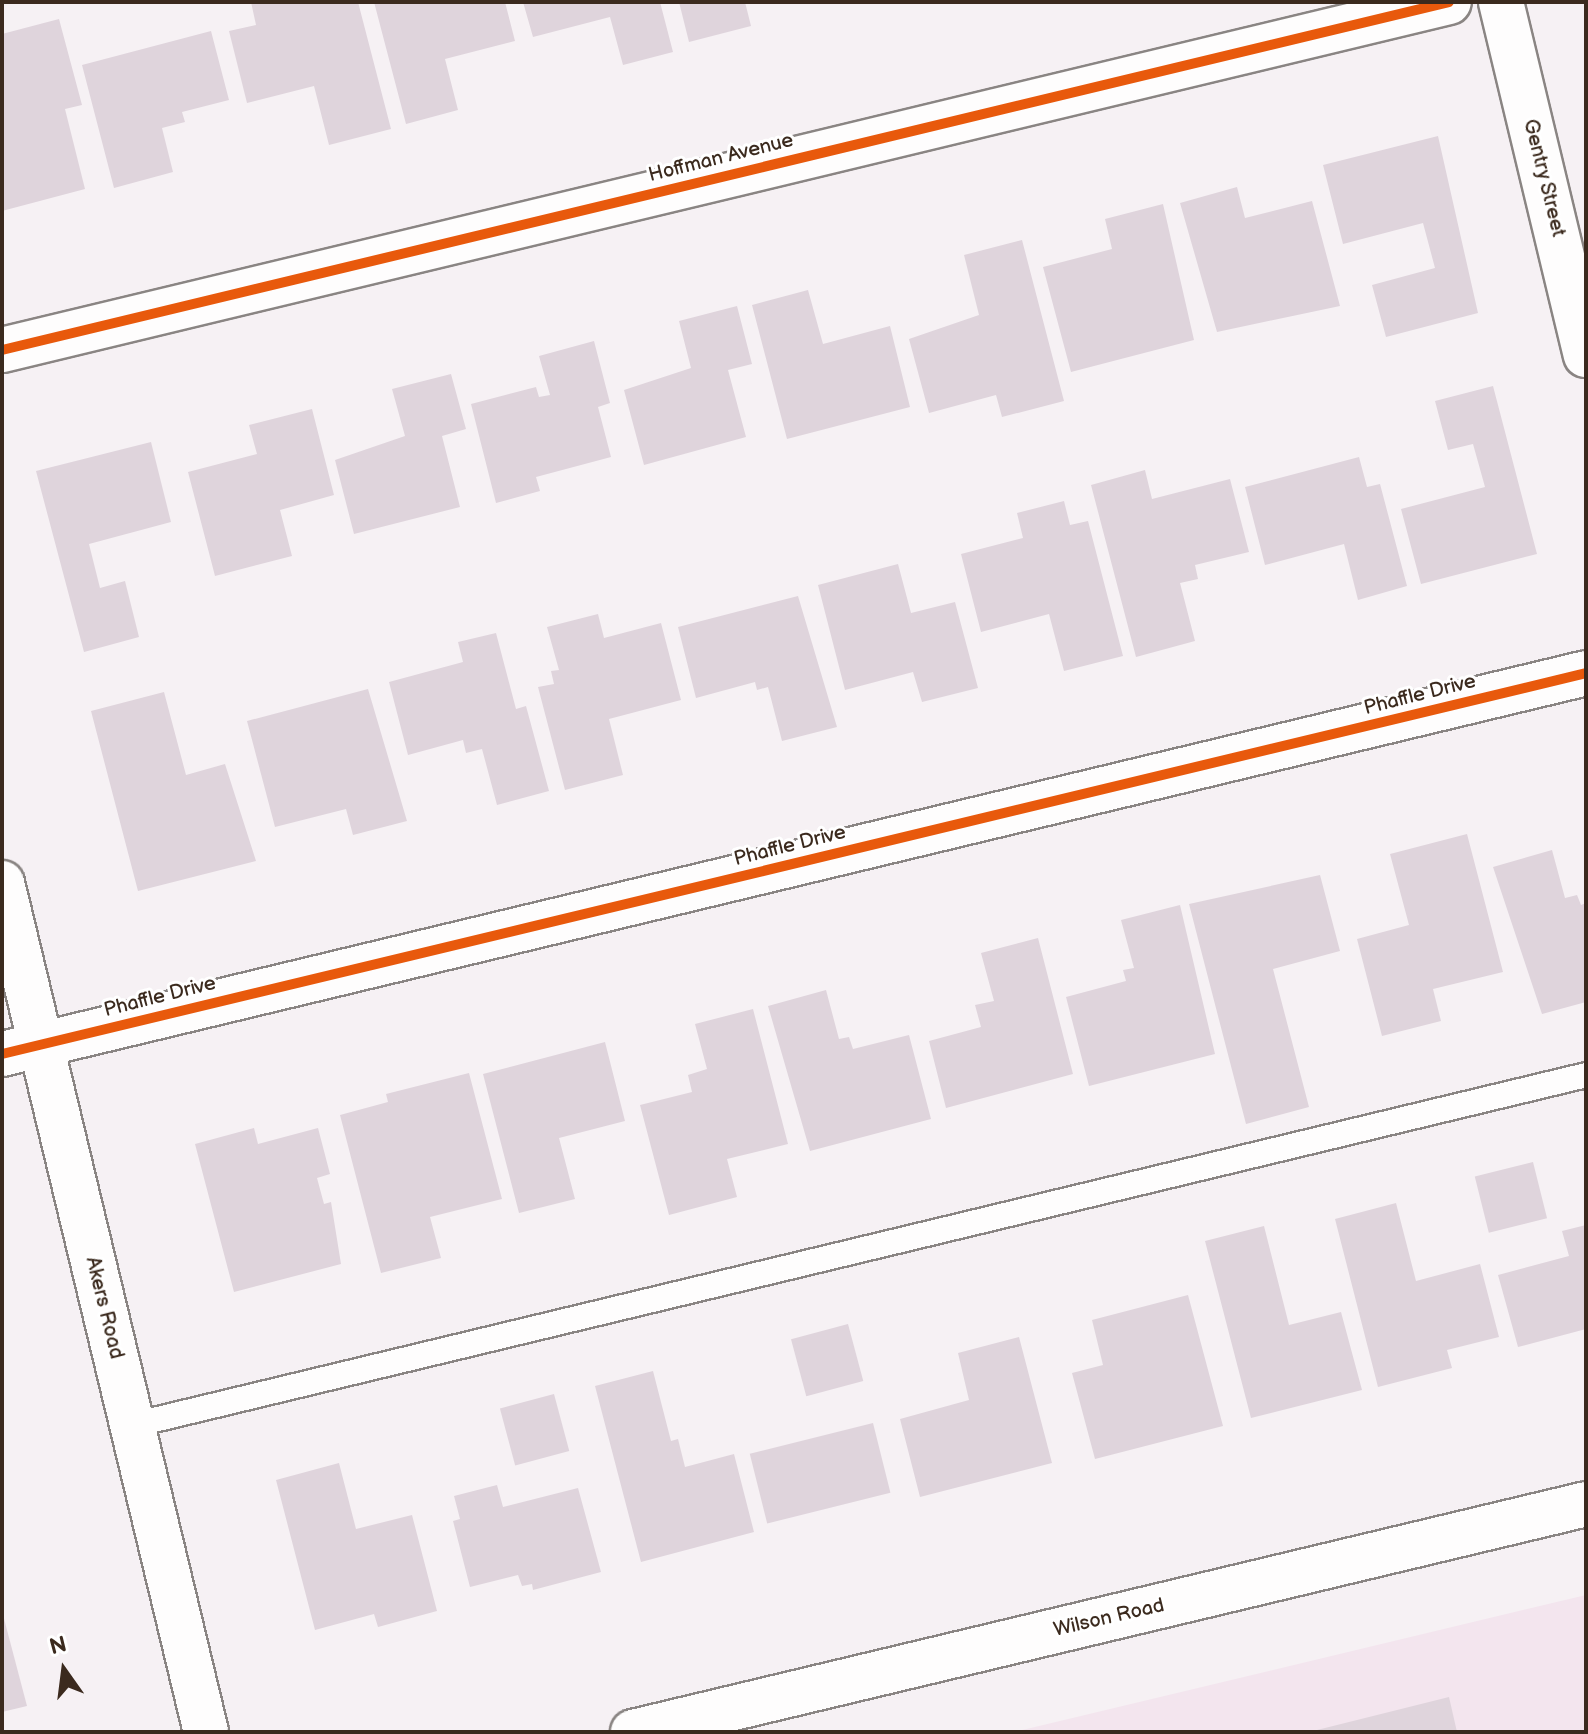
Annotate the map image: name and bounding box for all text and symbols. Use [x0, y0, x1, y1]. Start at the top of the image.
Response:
street label: Gentry Street [1518, 116, 1570, 240]
street label: Hoffman Avenue [646, 128, 796, 188]
street label: Phaffle Drive [1362, 670, 1478, 720]
street label: Phaffle Drive [732, 821, 848, 871]
street label: Phaffle Drive [102, 972, 218, 1022]
street label: Akers Road [80, 1254, 128, 1362]
street label: Wilson Road [1051, 1594, 1167, 1642]
north arrow [24, 1630, 104, 1710]
text: N [47, 1631, 69, 1661]

